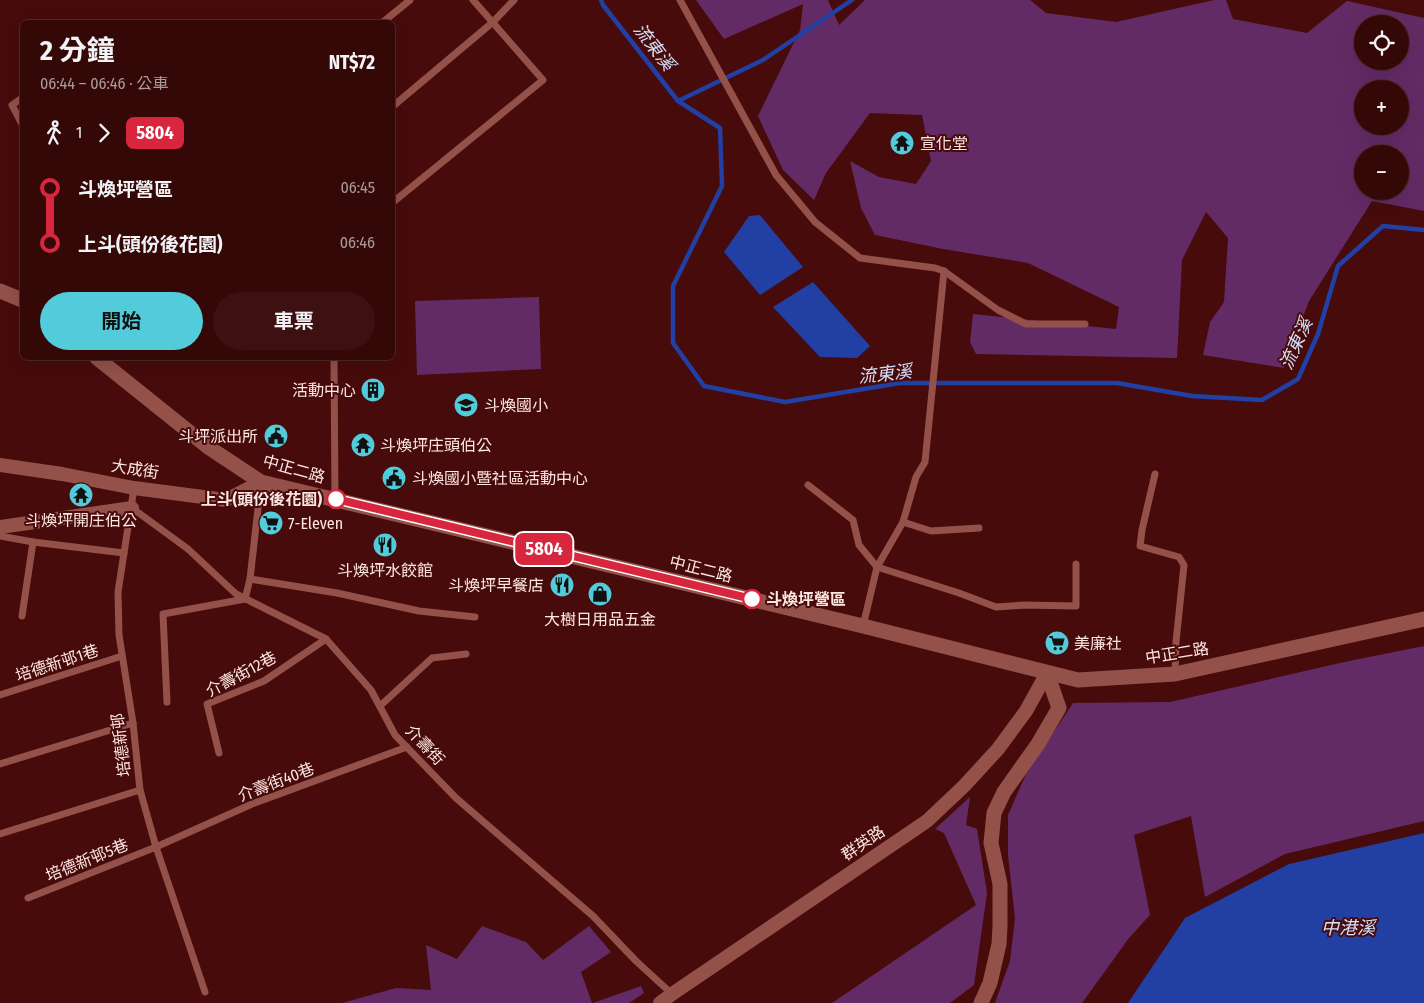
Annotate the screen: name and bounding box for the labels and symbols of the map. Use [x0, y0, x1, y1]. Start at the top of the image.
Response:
water label: 流東溪 [629, 19, 681, 77]
temple icon: 宣化堂 [889, 130, 915, 156]
place label: 宣化堂 [920, 134, 968, 153]
water label: 流東溪 [1275, 312, 1318, 373]
water label: 流東溪 [857, 360, 916, 388]
building icon: 活動中心 [360, 377, 386, 403]
place label: 活動中心 [292, 381, 356, 400]
school or university icon: 斗煥國小 [453, 392, 479, 418]
place label: 斗煥國小 [484, 396, 548, 415]
public building icon: 斗坪派出所 [263, 423, 289, 449]
place label: 斗坪派出所 [178, 427, 258, 446]
temple icon: 斗煥坪庄頭伯公 [350, 432, 376, 458]
place label: 斗煥坪庄頭伯公 [380, 436, 492, 455]
street label: 中正二路 [261, 451, 327, 487]
street label: 大成街 [110, 456, 160, 482]
public building icon: 斗煥國小暨社區活動中心 [381, 465, 407, 491]
place label: 斗煥國小暨社區活動中心 [412, 469, 588, 488]
temple icon: 斗煥坪開庄伯公 [68, 482, 94, 508]
marker: 上斗(頭份後花園) [326, 489, 346, 509]
place label: 上斗(頭份後花園) [200, 490, 322, 509]
supermarket icon: 7-Eleven [258, 510, 284, 536]
place label: 斗煥坪開庄伯公 [25, 511, 137, 530]
place label: 7-Eleven [288, 514, 343, 533]
restaurant icon: 斗煥坪水餃館 [372, 532, 398, 558]
line badge: 5804 [509, 533, 579, 565]
street label: 中正二路 [668, 552, 734, 586]
place label: 斗煥坪水餃館 [337, 561, 433, 580]
restaurant icon: 斗煥坪早餐店 [549, 572, 575, 598]
place label: 斗煥坪早餐店 [448, 576, 544, 595]
shop icon: 大樹日用品五金 [587, 581, 613, 607]
marker: 斗煥坪營區 [742, 589, 762, 609]
place label: 斗煥坪營區 [766, 590, 846, 609]
place label: 大樹日用品五金 [544, 610, 656, 629]
supermarket icon: 美廉社 [1044, 630, 1070, 656]
place label: 美廉社 [1074, 634, 1122, 653]
street label: 中正二路 [1144, 639, 1210, 667]
street label: 培德新邨1巷 [13, 641, 101, 685]
street label: 介壽街12巷 [202, 647, 280, 701]
street label: 培德新邨 [108, 712, 134, 778]
street label: 介壽街 [402, 721, 448, 769]
street label: 介壽街40巷 [235, 759, 317, 805]
street label: 群英路 [838, 822, 888, 864]
street label: 培德新邨5巷 [43, 835, 131, 885]
water label: 中港溪 [1321, 917, 1378, 939]

